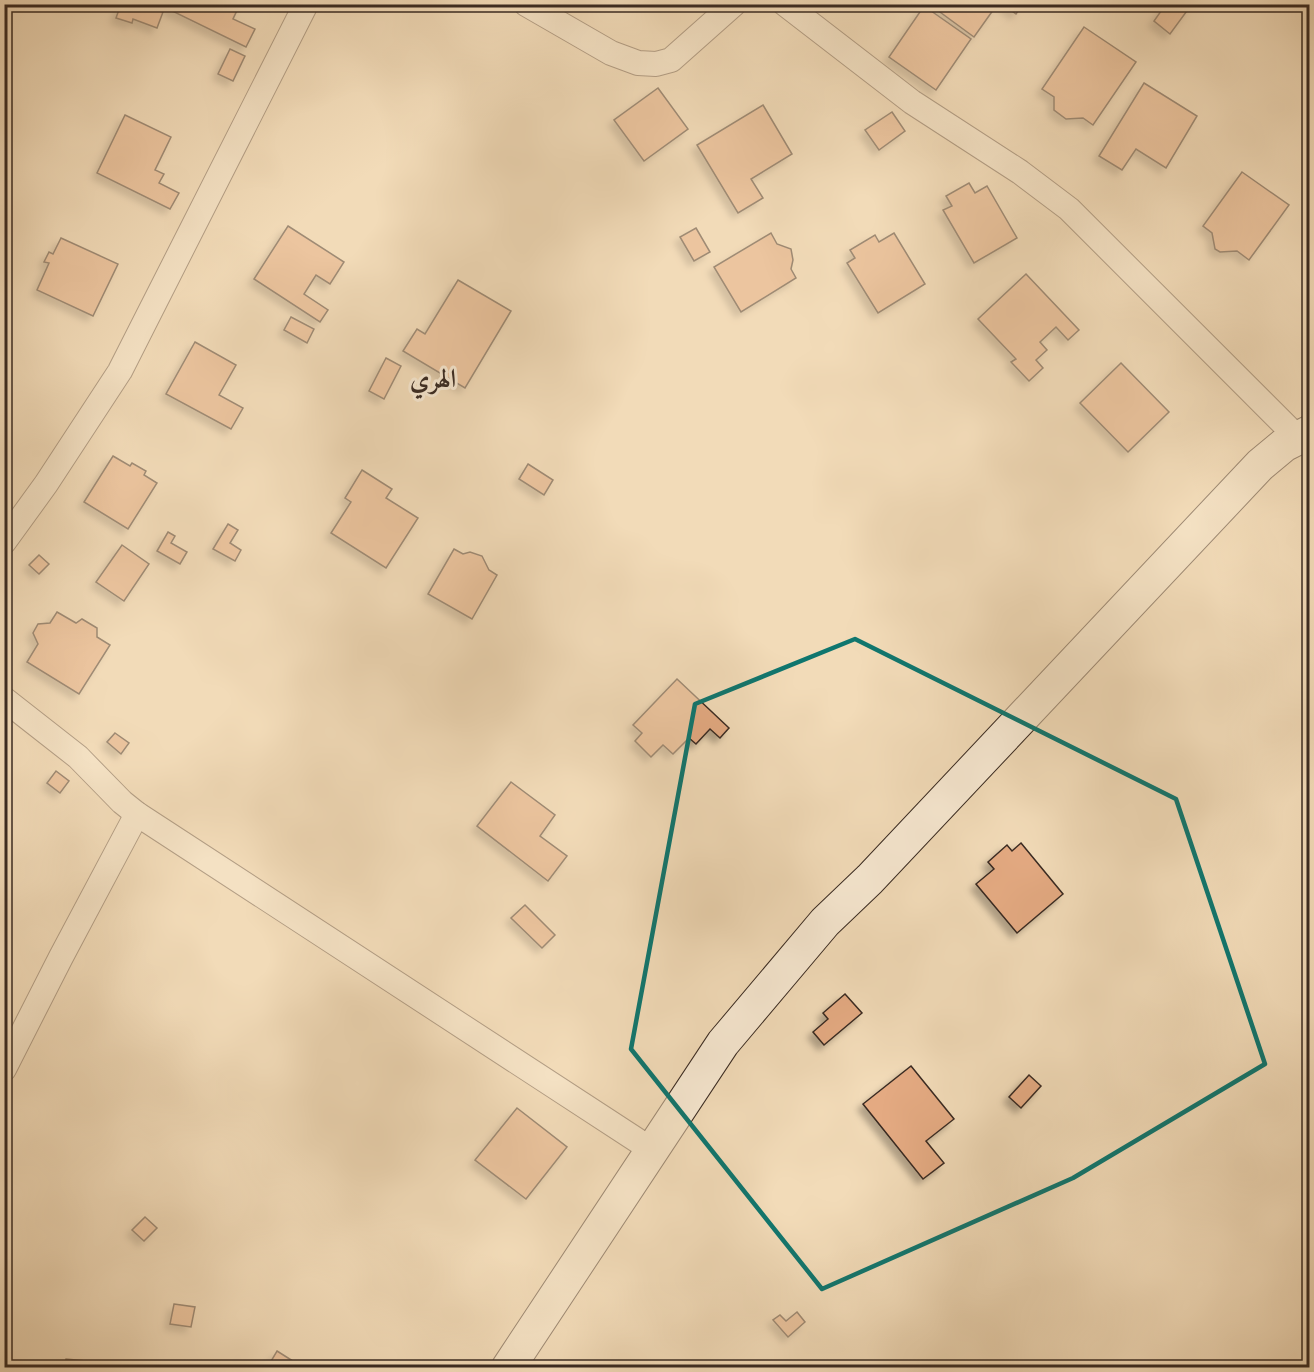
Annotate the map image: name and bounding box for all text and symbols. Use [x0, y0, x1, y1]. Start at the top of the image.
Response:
district label: الهري [410, 362, 456, 400]

